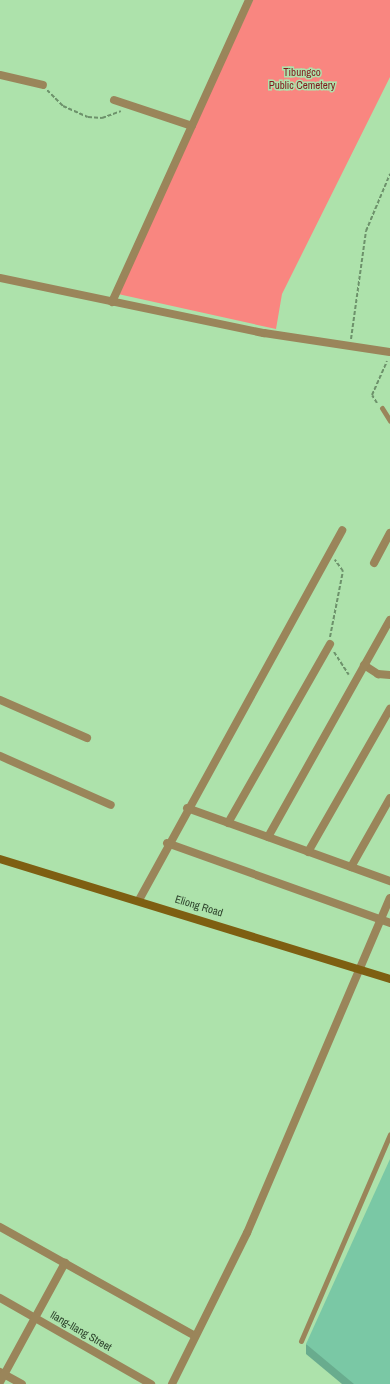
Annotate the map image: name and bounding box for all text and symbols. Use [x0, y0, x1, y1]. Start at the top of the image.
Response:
park label: Tibungco Public Cemetery [269, 66, 335, 92]
street label: Eliong Road [173, 892, 225, 920]
street label: Ilang-Ilang Street [48, 1308, 114, 1354]

